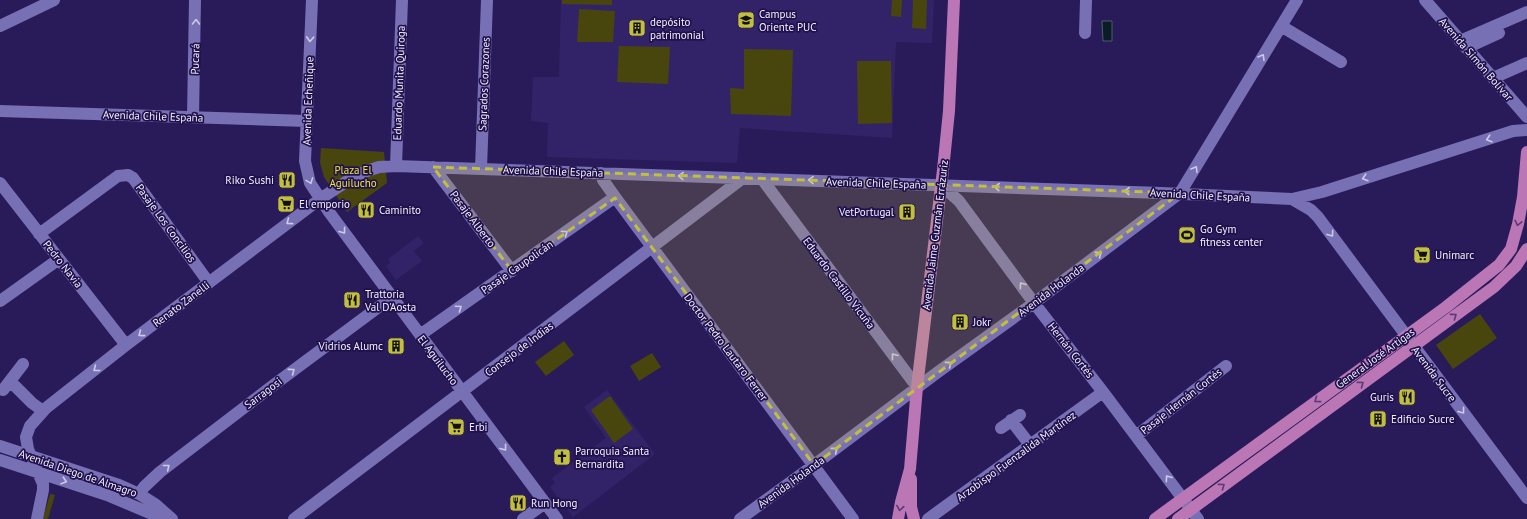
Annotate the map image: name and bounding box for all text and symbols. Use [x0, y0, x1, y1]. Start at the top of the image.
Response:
place label: Campus Oriente PUC [759, 7, 817, 34]
school or university icon: Campus Oriente PUC [736, 10, 756, 30]
place label: depósito patrimonial [650, 15, 705, 42]
street label: Avenida Simón Bolívar [1436, 15, 1516, 104]
building icon: depósito patrimonial [627, 18, 647, 38]
one-way arrow [192, 19, 200, 25]
street label: Eduardo Munita Quiroga [390, 25, 408, 141]
one-way arrow [306, 36, 314, 42]
street label: Sagrados Corazones [475, 37, 493, 131]
street label: Pucará [187, 43, 203, 75]
one-way arrow [1257, 54, 1264, 61]
street label: Avenida Echeñique [299, 56, 317, 146]
street label: Avenida Chile España [103, 107, 203, 125]
one-way arrow [1486, 134, 1493, 143]
street label: Avenida Jaime Guzmán Errázuriz [919, 159, 951, 311]
street label: Avenida Chile España [503, 162, 603, 180]
park label: Plaza El Aguilucho [329, 163, 377, 190]
one-way arrow [1190, 166, 1197, 173]
restaurant icon: Riko Sushi [277, 170, 297, 190]
one-way arrow [678, 172, 684, 180]
place label: Riko Sushi [225, 173, 274, 187]
one-way arrow [1362, 173, 1369, 182]
street label: Avenida Chile España [826, 174, 926, 192]
one-way arrow [808, 176, 814, 185]
one-way arrow [305, 177, 313, 184]
street label: Pasaje Los Concilios [133, 181, 199, 265]
one-way arrow [994, 183, 1000, 191]
street label: Avenida Chile España [1149, 185, 1251, 205]
one-way arrow [1124, 187, 1130, 196]
street label: Pasaje Alberto [447, 188, 499, 250]
supermarket icon: El emporio [276, 194, 296, 214]
place label: El emporio [299, 197, 350, 211]
restaurant icon: Caminito [356, 200, 376, 220]
building icon: VetPortugal [897, 202, 917, 222]
place label: Caminito [379, 203, 421, 217]
place label: VetPortugal [838, 205, 895, 219]
one-way arrow [286, 218, 293, 225]
one-way arrow [1515, 220, 1523, 226]
place label: Go Gym fitness center [1200, 222, 1263, 249]
sports icon: Go Gym fitness center [1177, 225, 1197, 245]
one-way arrow [338, 226, 345, 233]
one-way arrow [561, 230, 568, 238]
one-way arrow [1326, 230, 1333, 237]
street label: Eduardo Castillo Vicuña [800, 234, 878, 332]
street label: Pedro Navia [40, 237, 86, 291]
street label: Pasaje Caupolicán [478, 237, 556, 297]
supermarket icon: Unimarc [1412, 245, 1432, 265]
place label: Unimarc [1435, 248, 1474, 262]
one-way arrow [1094, 252, 1101, 259]
street label: Avenida Holanda [1015, 261, 1087, 319]
street label: Renato Zanelli [150, 278, 212, 330]
one-way arrow [1019, 283, 1026, 290]
place label: Trattoria Val D'Aosta [364, 287, 416, 314]
restaurant icon: Trattoria Val D'Aosta [342, 290, 362, 310]
street label: Doctor Pedro Lautaro Ferrer [681, 291, 771, 404]
one-way arrow [455, 305, 462, 313]
building icon: Jokr [950, 312, 970, 332]
one-way arrow [1450, 313, 1457, 321]
place label: Jokr [972, 315, 991, 329]
street label: Consejo de Indias [482, 318, 556, 379]
street label: Hernán Cortés [1045, 319, 1097, 381]
street label: General José Artigas [1333, 324, 1418, 391]
one-way arrow [138, 330, 145, 337]
street label: El Aguilucho [415, 332, 461, 388]
building icon: Vidrios Alumc [386, 336, 406, 356]
place label: Vidrios Alumc [318, 339, 383, 353]
street label: Avenida Sucre [1409, 343, 1460, 405]
one-way arrow [892, 353, 899, 360]
one-way arrow [944, 362, 951, 369]
one-way arrow [93, 364, 100, 371]
street label: Pasaje Hernán Cortés [1137, 365, 1225, 437]
one-way arrow [288, 369, 295, 376]
street label: Sarragosi [241, 374, 285, 412]
one-way arrow [1356, 382, 1363, 389]
restaurant icon: Guris [1397, 387, 1417, 407]
place label: Guris [1370, 390, 1394, 404]
one-way arrow [1315, 395, 1322, 402]
one-way arrow [1457, 406, 1464, 413]
street label: Arzobispo Fuenzalida Martínez [953, 408, 1079, 504]
building icon: Edificio Sucre [1368, 409, 1388, 429]
place label: Edificio Sucre [1391, 412, 1455, 426]
supermarket icon: Erbi [446, 417, 466, 437]
place label: Erbi [469, 420, 488, 434]
one-way arrow [499, 443, 506, 450]
place label: Parroquia Santa Bernardita [575, 444, 649, 471]
street label: Avenida Diego de Almagro [17, 446, 139, 500]
church icon: Parroquia Santa Bernardita [552, 447, 572, 467]
one-way arrow [830, 447, 837, 454]
street label: Avenida Holanda [755, 453, 827, 511]
one-way arrow [162, 465, 169, 472]
one-way arrow [60, 476, 67, 485]
one-way arrow [1165, 476, 1172, 483]
one-way arrow [1218, 484, 1225, 491]
restaurant icon: Run Hong [508, 493, 528, 513]
place label: Run Hong [531, 496, 578, 510]
one-way arrow [896, 505, 905, 511]

